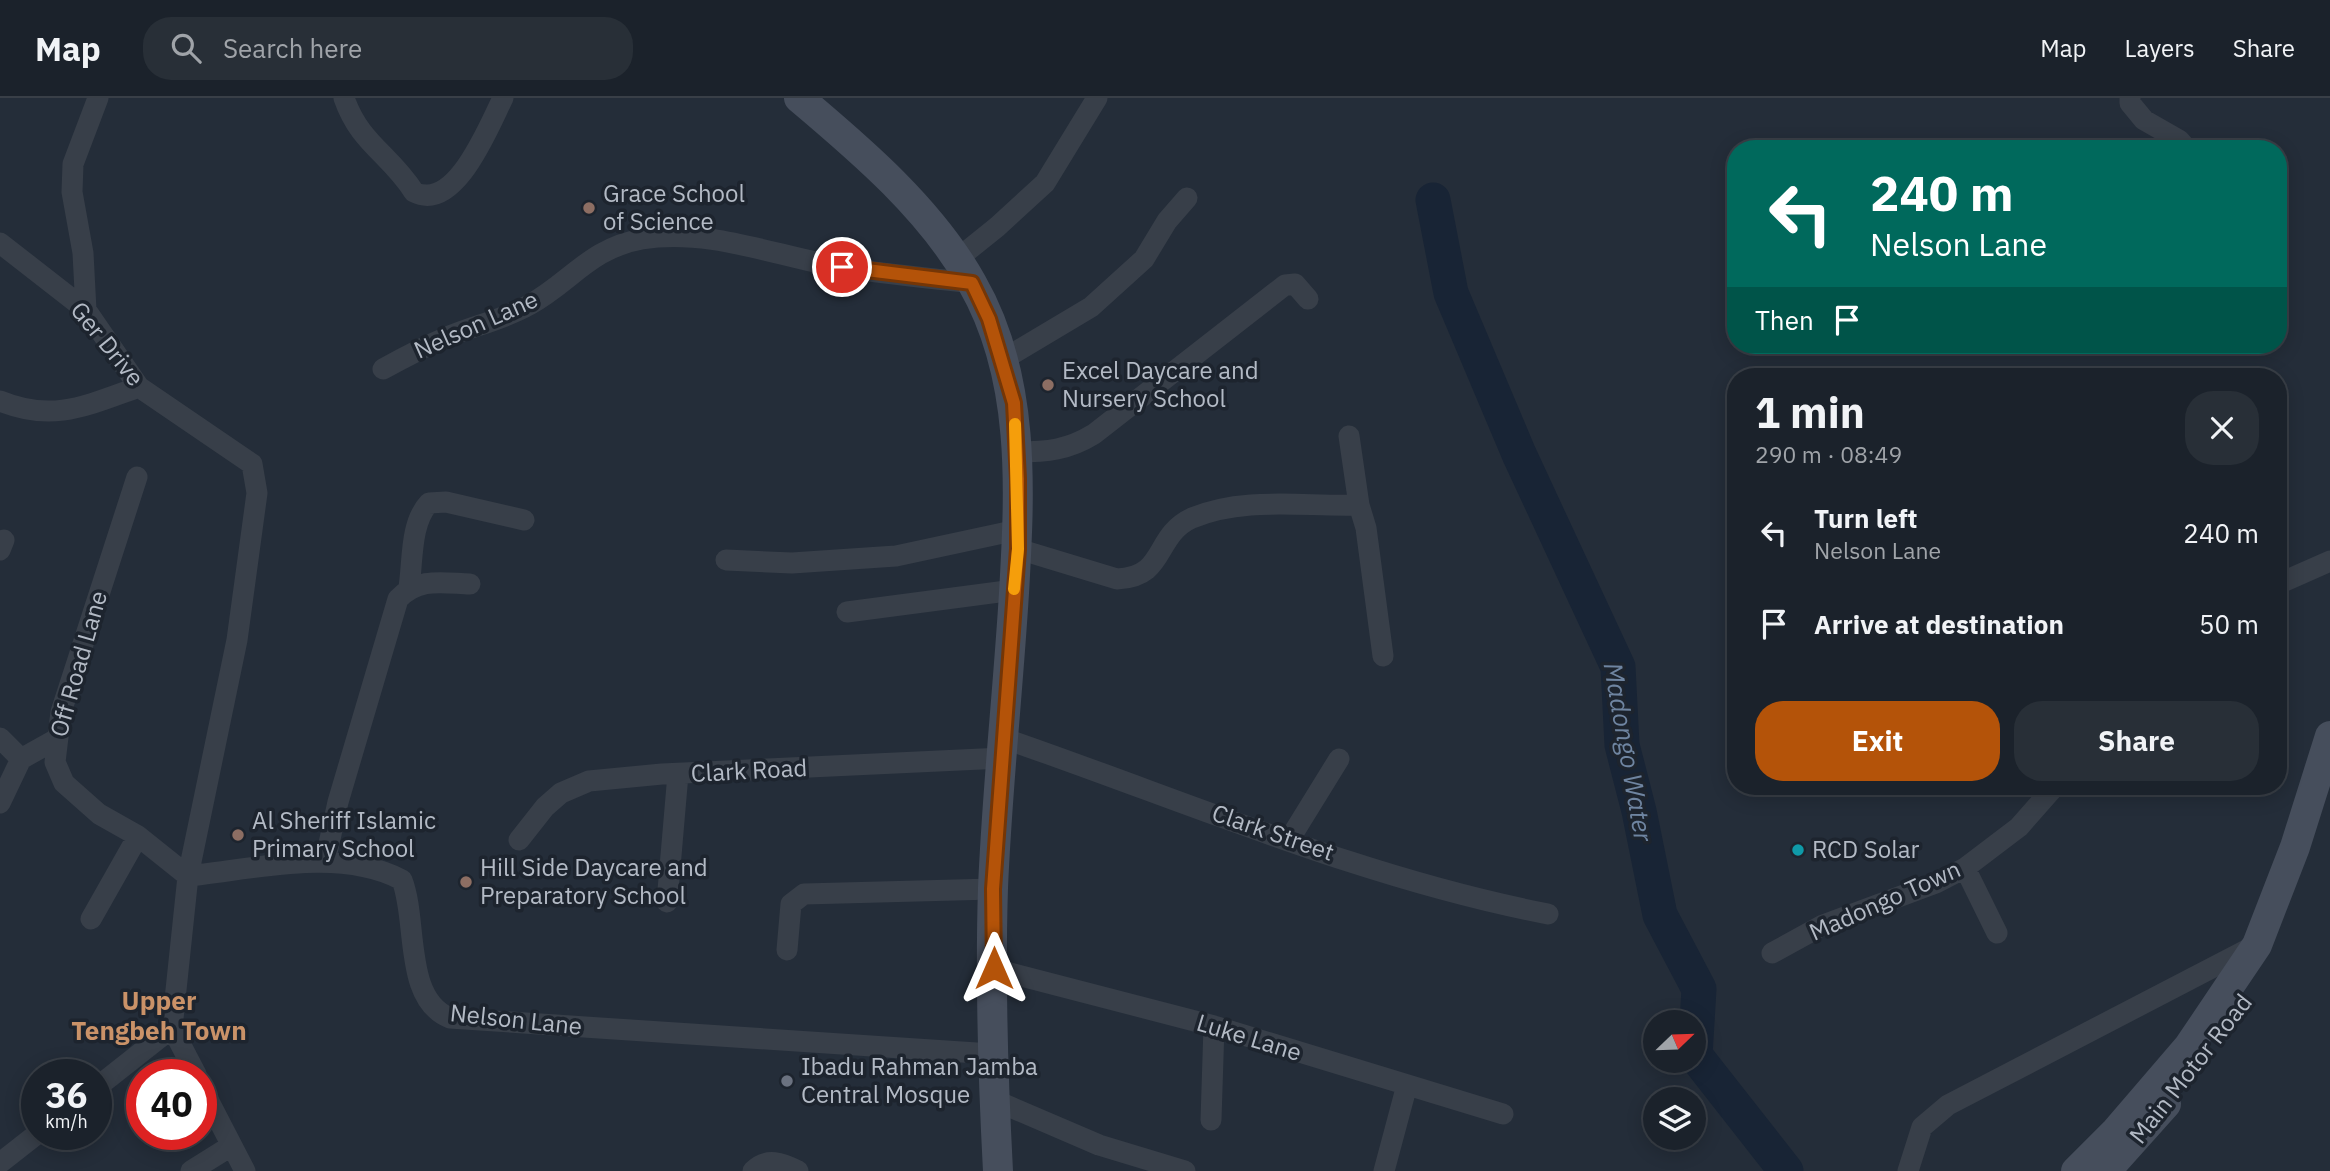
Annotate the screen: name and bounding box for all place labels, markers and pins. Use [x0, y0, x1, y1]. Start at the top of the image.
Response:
place label: Grace School of Science [603, 177, 745, 237]
marker: Grace School of Science [581, 200, 597, 216]
pin [812, 237, 872, 297]
place label: Excel Daycare and Nursery School [1062, 354, 1259, 414]
marker: Excel Daycare and Nursery School [1040, 377, 1056, 393]
place label: Al Sheriff Islamic Primary School [252, 804, 436, 864]
marker: Al Sheriff Islamic Primary School [230, 827, 246, 843]
place label: RCD Solar [1812, 833, 1920, 865]
marker: RCD Solar [1790, 842, 1806, 858]
place label: Hill Side Daycare and Preparatory School [480, 851, 708, 911]
marker: Hill Side Daycare and Preparatory School [458, 874, 474, 890]
place label: Ibadu Rahman Jamba Central Mosque [801, 1050, 1038, 1110]
marker: Ibadu Rahman Jamba Central Mosque [779, 1073, 795, 1089]

